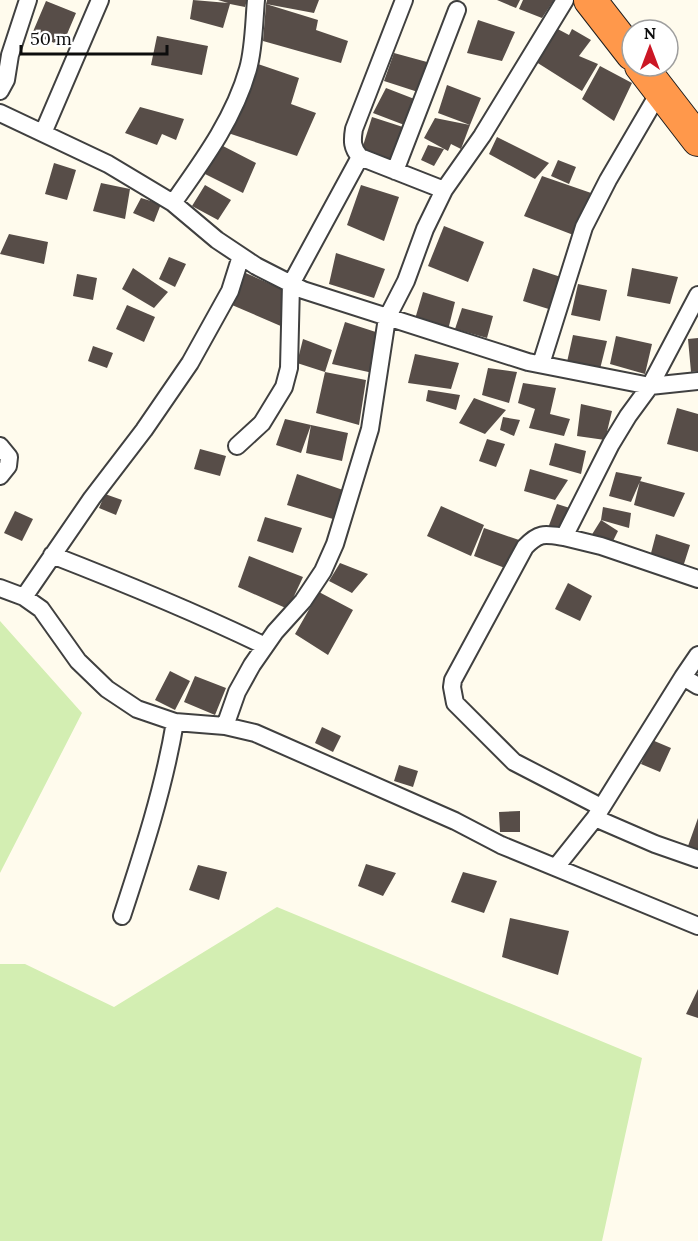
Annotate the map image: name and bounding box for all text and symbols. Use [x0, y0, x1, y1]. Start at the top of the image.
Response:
scale bar [21, 18, 166, 56]
north arrow [620, 18, 680, 78]
text: N [644, 23, 656, 43]
text: 50 m [30, 27, 72, 50]

